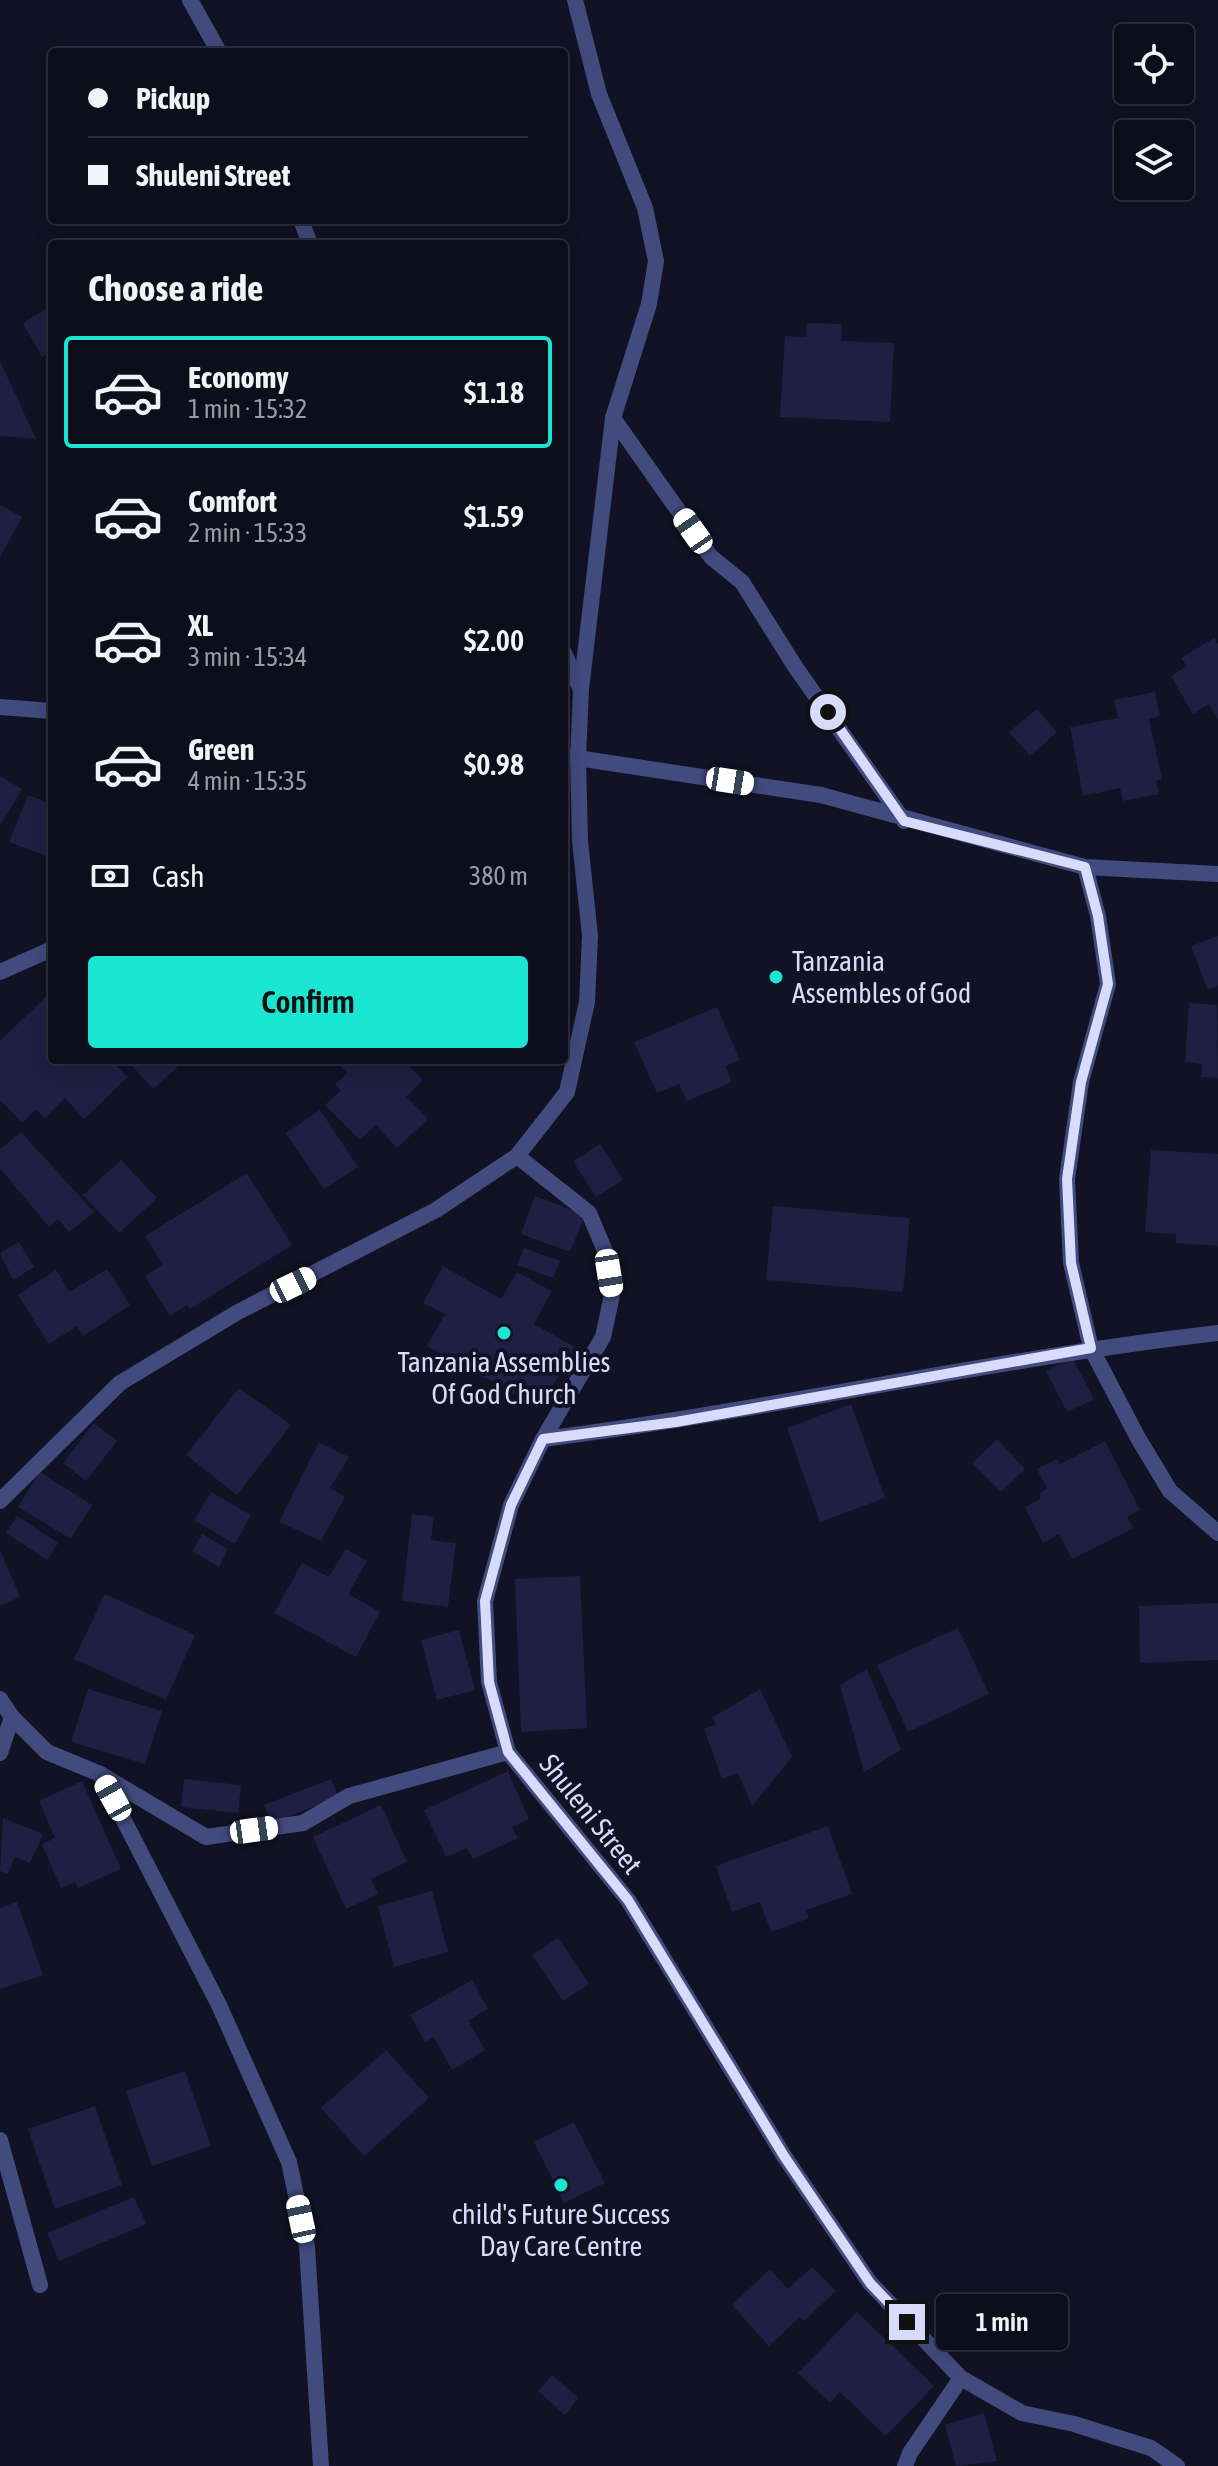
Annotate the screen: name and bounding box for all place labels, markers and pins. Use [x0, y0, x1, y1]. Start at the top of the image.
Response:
place label: Tanzania Assembles of God [792, 945, 971, 1009]
marker: Tanzania Assembles of God [767, 968, 785, 986]
marker: Tanzania Assemblies Of God Church [495, 1324, 513, 1342]
place label: Tanzania Assemblies Of God Church [398, 1346, 611, 1410]
marker: child's Future Success Day Care Centre [552, 2176, 570, 2194]
place label: child's Future Success Day Care Centre [452, 2198, 670, 2262]

